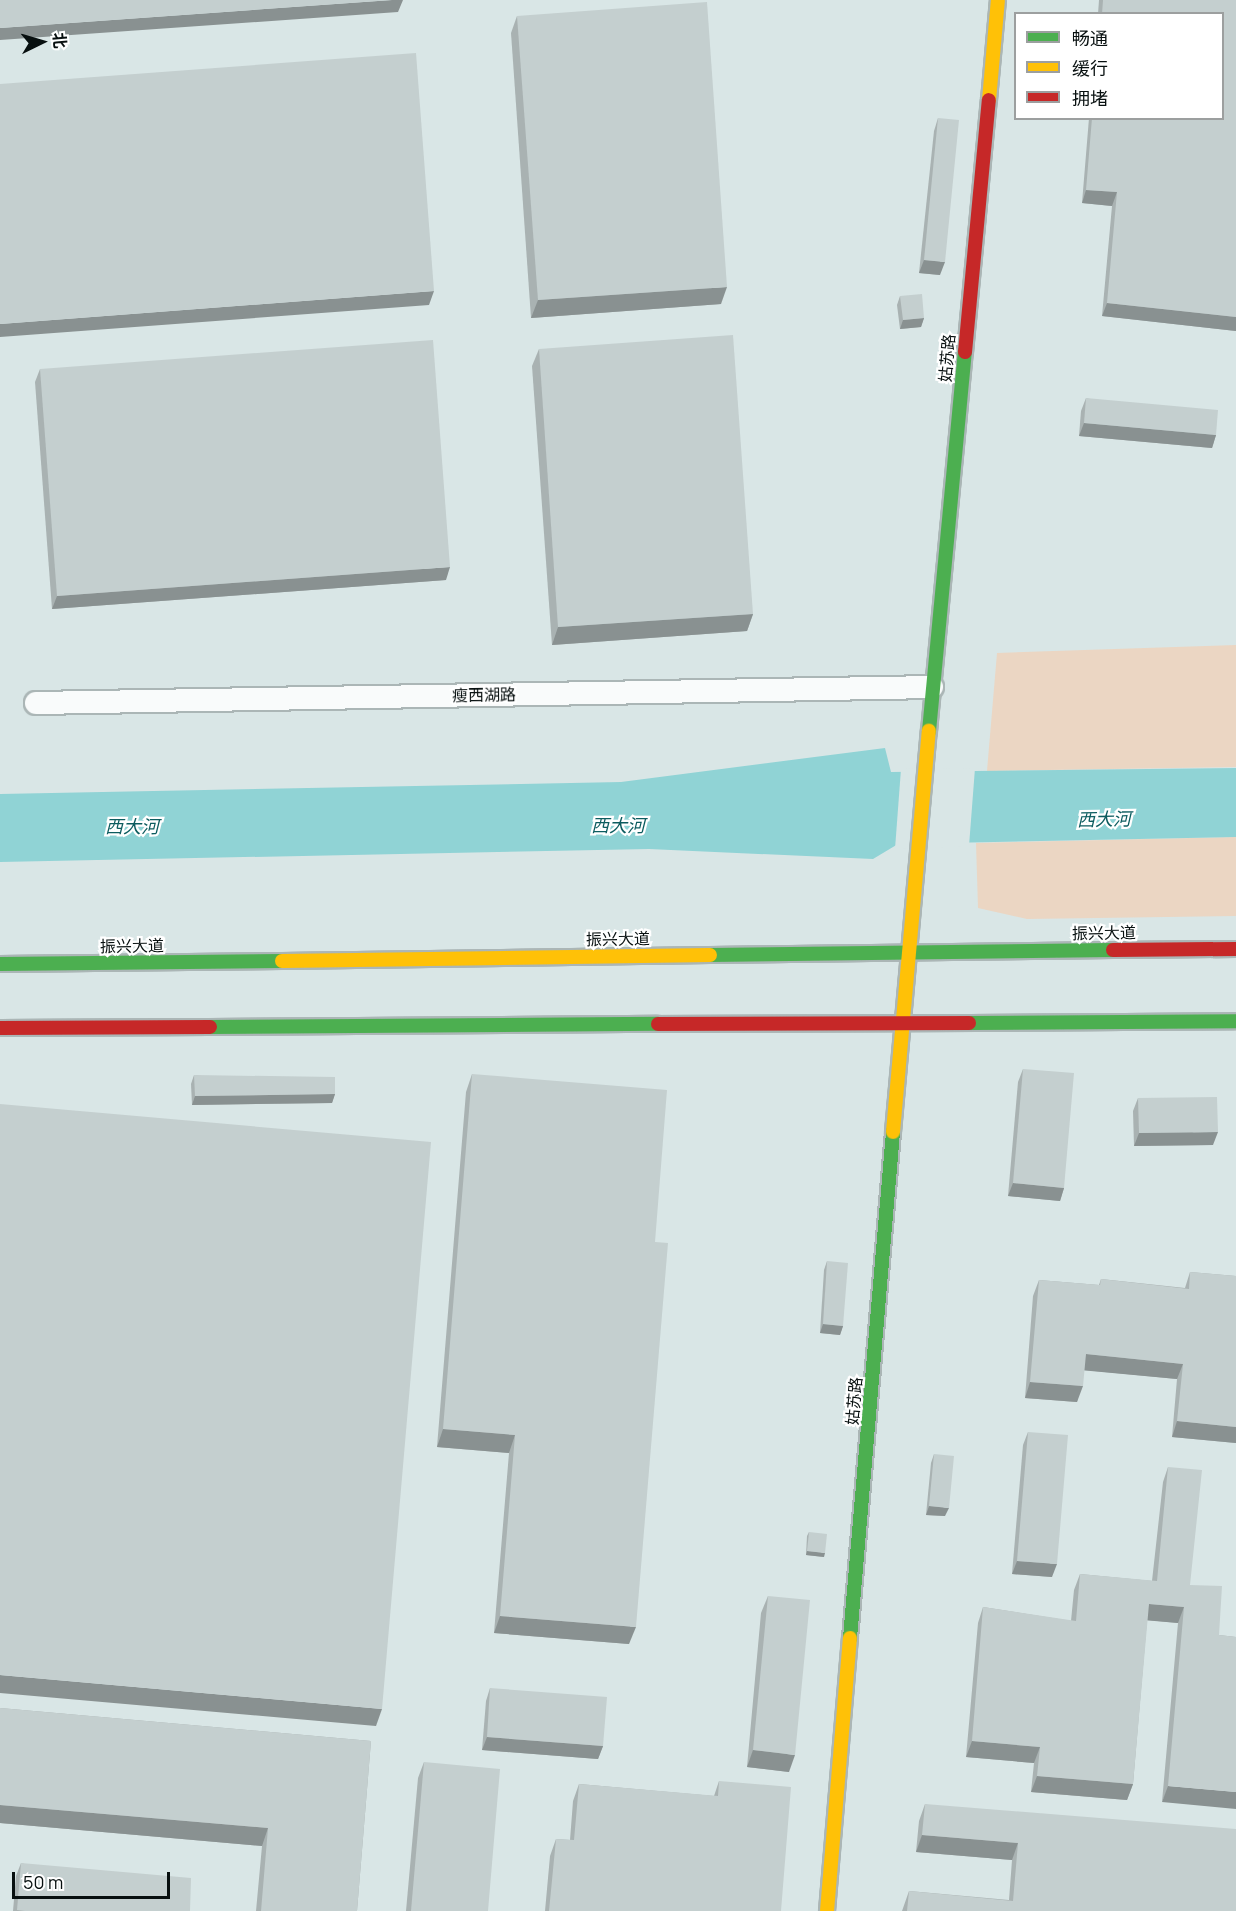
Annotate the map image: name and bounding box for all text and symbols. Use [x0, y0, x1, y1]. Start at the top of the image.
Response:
north arrow [12, 12, 72, 72]
legend [1014, 12, 1224, 120]
text: 畅通 [1072, 26, 1108, 50]
text: 北 [48, 31, 72, 49]
text: 缓行 [1072, 56, 1108, 80]
text: 拥堵 [1072, 86, 1108, 110]
street label: 姑苏路 [935, 333, 959, 383]
street label: 瘦西湖路 [452, 685, 516, 705]
water label: 西大河 [1077, 808, 1131, 830]
water label: 西大河 [591, 814, 645, 836]
water label: 西大河 [105, 815, 159, 837]
street label: 振兴大道 [1072, 923, 1136, 943]
street label: 振兴大道 [586, 929, 650, 949]
street label: 振兴大道 [100, 936, 164, 956]
street label: 姑苏路 [842, 1376, 866, 1426]
scale bar [15, 1860, 172, 1898]
text: 50 m [23, 1870, 63, 1894]

